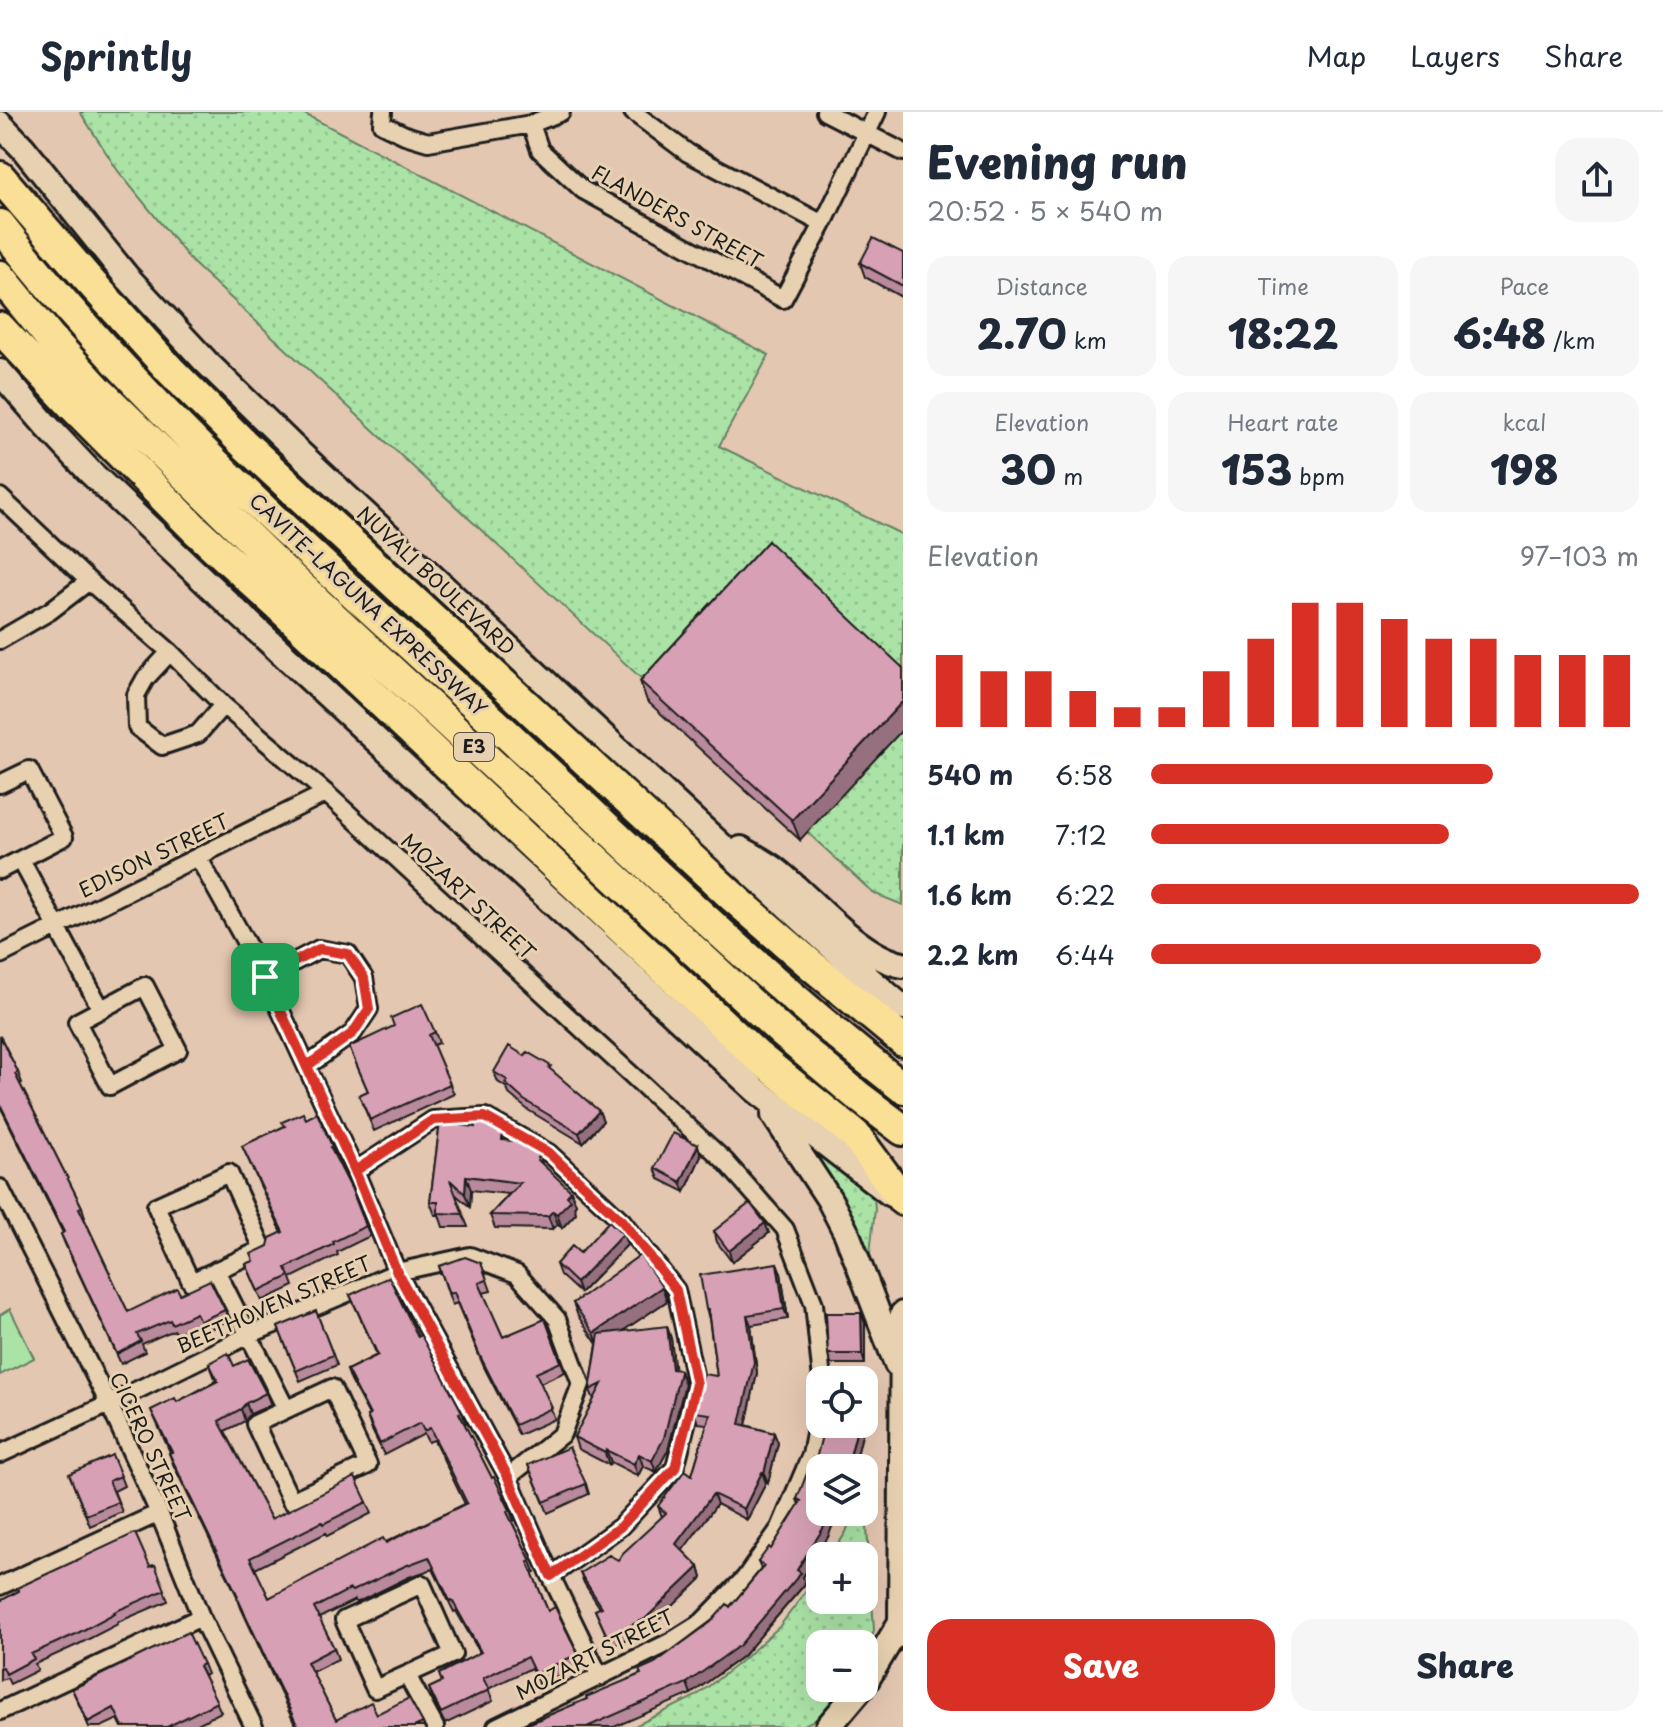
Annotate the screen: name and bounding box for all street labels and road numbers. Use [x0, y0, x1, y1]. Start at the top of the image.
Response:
street label: FLANDERS STREET [587, 157, 769, 276]
street label: CAVITE–LAGUNA EXPRESSWAY [243, 486, 494, 723]
street label: NUVALI BOULEVARD [351, 499, 523, 662]
road number: E3 [454, 733, 494, 761]
street label: EDISON STREET [73, 806, 234, 905]
street label: MOZART STREET [395, 826, 543, 967]
street label: BEETHOVEN STREET [171, 1247, 376, 1361]
street label: CICERO STREET [103, 1367, 199, 1527]
street label: MOZART STREET [510, 1601, 679, 1707]

